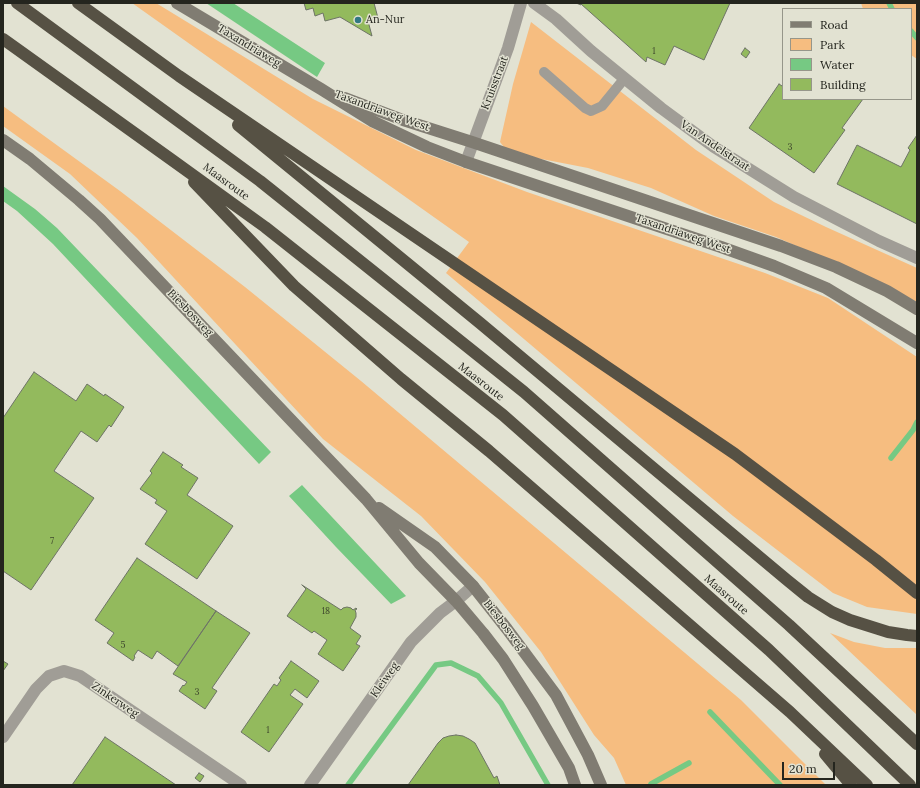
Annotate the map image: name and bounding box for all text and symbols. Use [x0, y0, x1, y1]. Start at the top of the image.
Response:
legend [782, 8, 912, 100]
place label: An-Nur [366, 13, 404, 27]
marker: An-Nur [353, 15, 363, 25]
text: Road [820, 17, 848, 32]
street label: Taxandriaweg [215, 22, 283, 70]
text: Park [820, 37, 845, 52]
house number: 1 [652, 46, 656, 56]
street label: Kruisstraat [479, 54, 511, 112]
text: Water [820, 57, 854, 72]
text: Building [820, 77, 866, 92]
street label: Taxandriaweg West [333, 88, 431, 134]
street label: Van Andelstraat [678, 118, 752, 174]
house number: 3 [787, 142, 793, 152]
street label: Maasroute [200, 161, 252, 203]
street label: Taxandriaweg West [634, 211, 732, 257]
street label: Biesbosweg [165, 287, 215, 339]
street label: Maasroute [455, 360, 507, 404]
house number: 7 [50, 536, 54, 546]
street label: Maasroute [701, 572, 751, 618]
street label: Biesbosweg [480, 597, 528, 653]
house number: 18 [322, 606, 330, 616]
house number: 5 [121, 640, 125, 650]
street label: Kleiweg [368, 660, 402, 700]
street label: Zinkerweg [89, 679, 141, 721]
house number: 3 [194, 687, 200, 697]
house number: 1 [266, 725, 270, 735]
scale bar [784, 754, 837, 780]
text: 20 m [789, 761, 817, 776]

